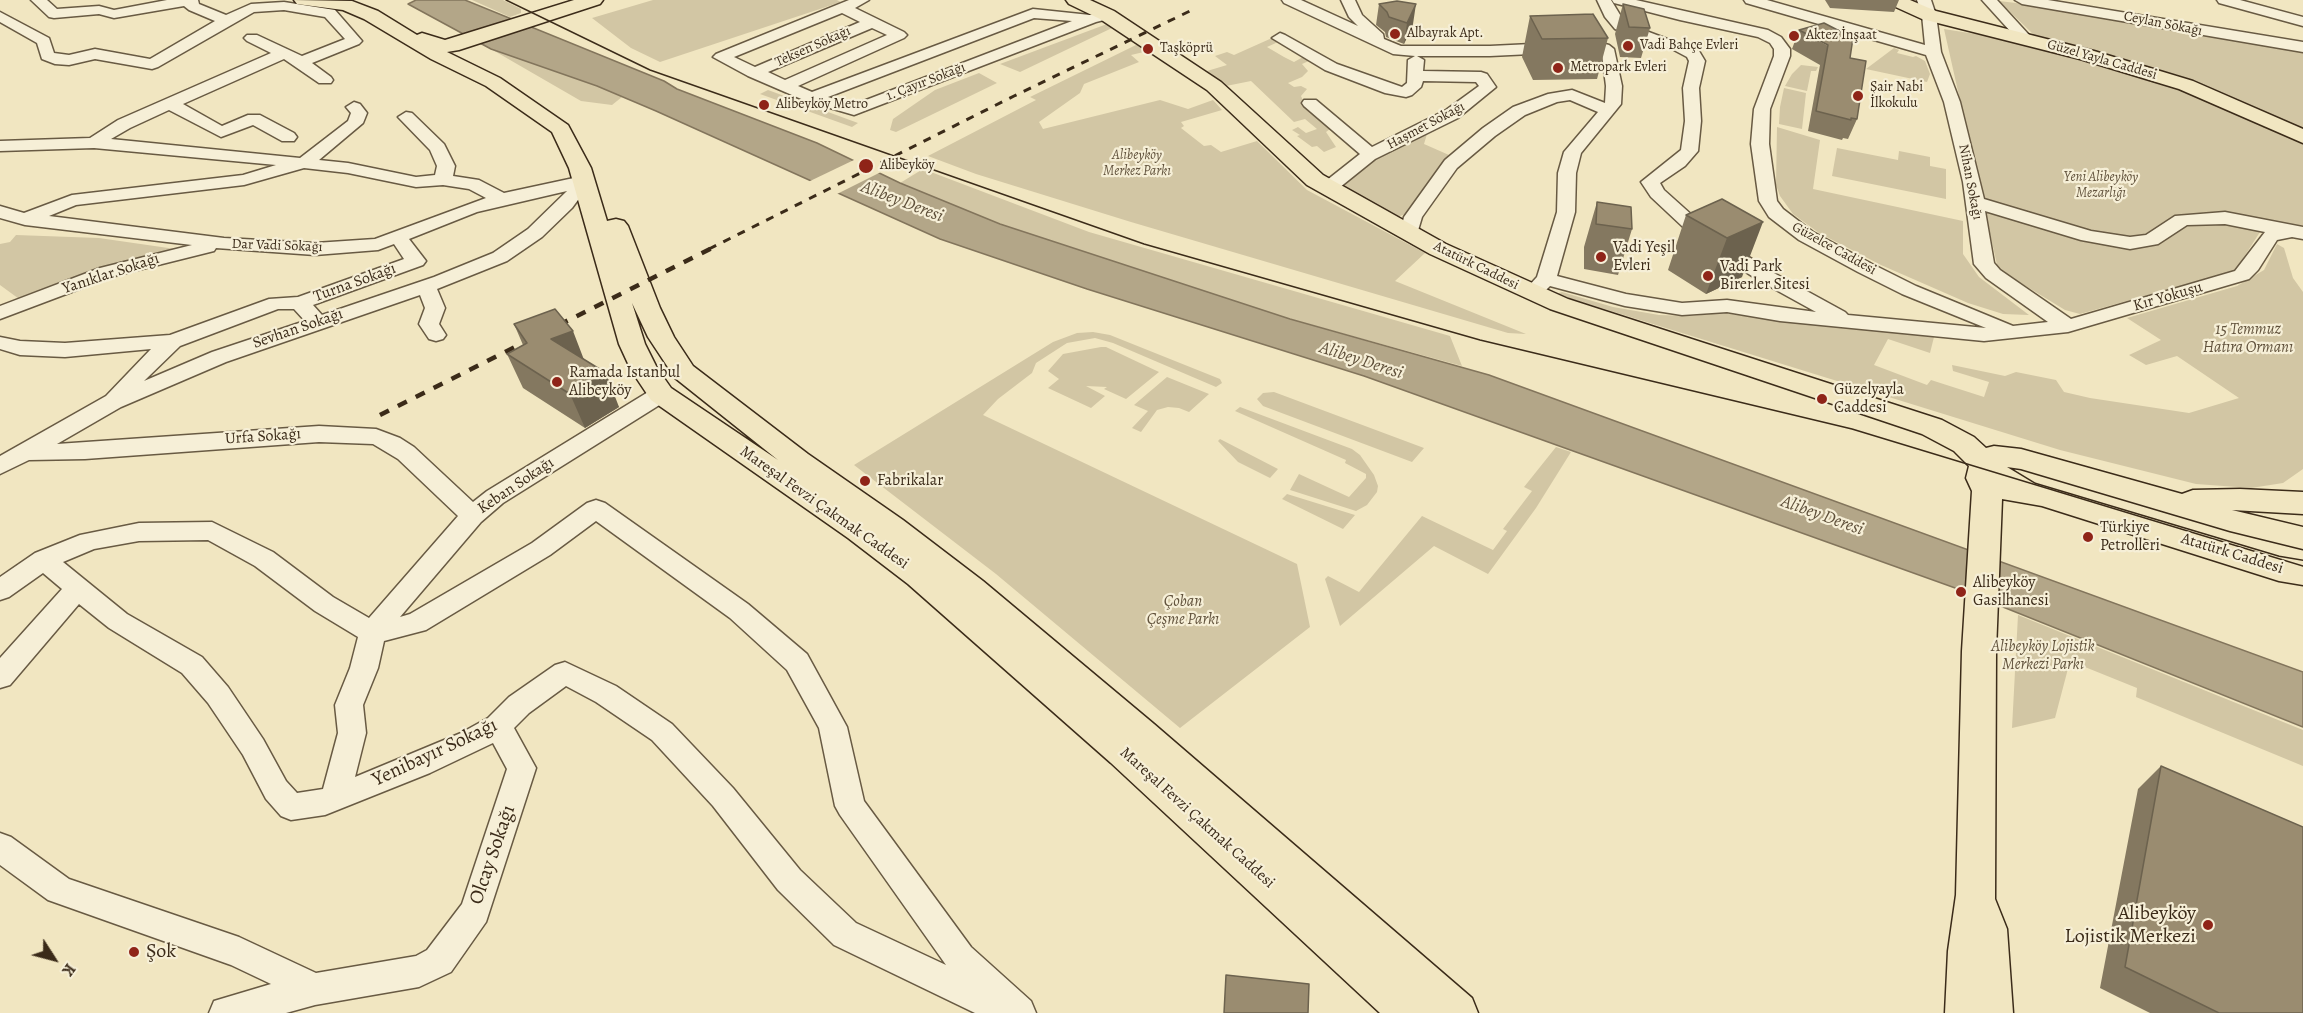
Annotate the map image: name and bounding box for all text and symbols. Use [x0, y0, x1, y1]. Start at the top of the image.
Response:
street label: Ceylan Sokağı [2122, 8, 2204, 40]
street label: Teksen Sokağı [773, 23, 853, 71]
place label: Albayrak Apt. [1407, 26, 1484, 42]
marker: Albayrak Apt. [1388, 27, 1402, 41]
place label: Aktez İnşaat [1806, 28, 1877, 44]
marker: Aktez İnşaat [1787, 29, 1801, 43]
street label: Güzel Yayla Caddesi [2045, 36, 2159, 84]
place label: Vadi Bahçe Evleri [1640, 38, 1738, 54]
marker: Vadi Bahçe Evleri [1621, 39, 1635, 53]
place label: Taşköprü [1160, 41, 1213, 57]
marker: Taşköprü [1141, 42, 1155, 56]
street label: 1. Çayır Sokağı [884, 59, 968, 105]
place label: Metropark Evleri [1570, 60, 1667, 76]
marker: Metropark Evleri [1551, 61, 1565, 75]
place label: Şair Nabi İlkokulu [1870, 80, 1923, 112]
marker: Şair Nabi İlkokulu [1851, 89, 1865, 103]
place label: Alibeyköy Metro [776, 97, 868, 113]
marker: Alibeyköy Metro [757, 98, 771, 112]
street label: Haşmet Sokağı [1384, 98, 1468, 154]
street label: Nihan Sokağı [1954, 143, 1986, 221]
park label: Alibeyköy Merkez Parkı [1103, 148, 1171, 180]
marker: Alibeyköy [857, 157, 875, 175]
place label: Alibeyköy [880, 158, 935, 174]
park label: Yeni Alibeyköy Mezarlığı [2064, 170, 2138, 202]
water label: Alibey Deresi [858, 176, 946, 228]
street label: Güzelce Caddesi [1789, 219, 1879, 279]
street label: Dar Vadi Sokağı [231, 236, 323, 256]
street label: Atatürk Caddesi [1431, 238, 1521, 294]
place label: Vadi Yeşil Evleri [1613, 238, 1675, 276]
street label: Yanıklar Sokağı [60, 249, 162, 299]
marker: Vadi Yeşil Evleri [1594, 250, 1608, 264]
place label: Vadi Park Birerler Sitesi [1720, 257, 1810, 295]
street label: Turna Sokağı [311, 259, 399, 307]
marker: Vadi Park Birerler Sitesi [1701, 269, 1715, 283]
street label: Kır Yokuşu [2131, 278, 2205, 316]
street label: Sevhan Sokağı [250, 305, 346, 353]
park label: 15 Temmuz Hatıra Ormanı [2203, 320, 2293, 358]
water label: Alibey Deresi [1317, 337, 1405, 385]
place label: Ramada Istanbul Alibeyköy [569, 363, 680, 401]
marker: Ramada Istanbul Alibeyköy [550, 375, 564, 389]
place label: Güzelyayla Caddesi [1834, 380, 1904, 418]
marker: Güzelyayla Caddesi [1815, 392, 1829, 406]
street label: Urfa Sokağı [224, 425, 302, 449]
street label: Mareşal Fevzi Çakmak Caddesi [736, 442, 912, 574]
street label: Keban Sokağı [474, 453, 558, 519]
place label: Fabrikalar [877, 471, 943, 491]
marker: Fabrikalar [858, 474, 872, 488]
water label: Alibey Deresi [1778, 491, 1866, 541]
place label: Türkiye Petrolleri [2100, 518, 2160, 556]
street label: Atatürk Caddesi [2178, 529, 2286, 579]
marker: Türkiye Petrolleri [2081, 530, 2095, 544]
place label: Alibeyköy Gasilhanesi [1973, 573, 2049, 611]
marker: Alibeyköy Gasilhanesi [1954, 585, 1968, 599]
park label: Çoban Çeşme Parkı [1147, 592, 1219, 630]
park label: Alibeyköy Lojistik Merkezi Parkı [1991, 637, 2095, 675]
street label: Yenibayır Sokağı [369, 713, 501, 793]
street label: Mareşal Fevzi Çakmak Caddesi [1116, 743, 1278, 893]
street label: Olcay Sokağı [465, 802, 521, 908]
place label: Alibeyköy Lojistik Merkezi [2065, 902, 2196, 949]
marker: Alibeyköy Lojistik Merkezi [2201, 918, 2215, 932]
north arrow [24, 929, 84, 989]
place label: Şok [146, 940, 176, 964]
marker: Şok [127, 945, 141, 959]
text: K [57, 959, 81, 980]

